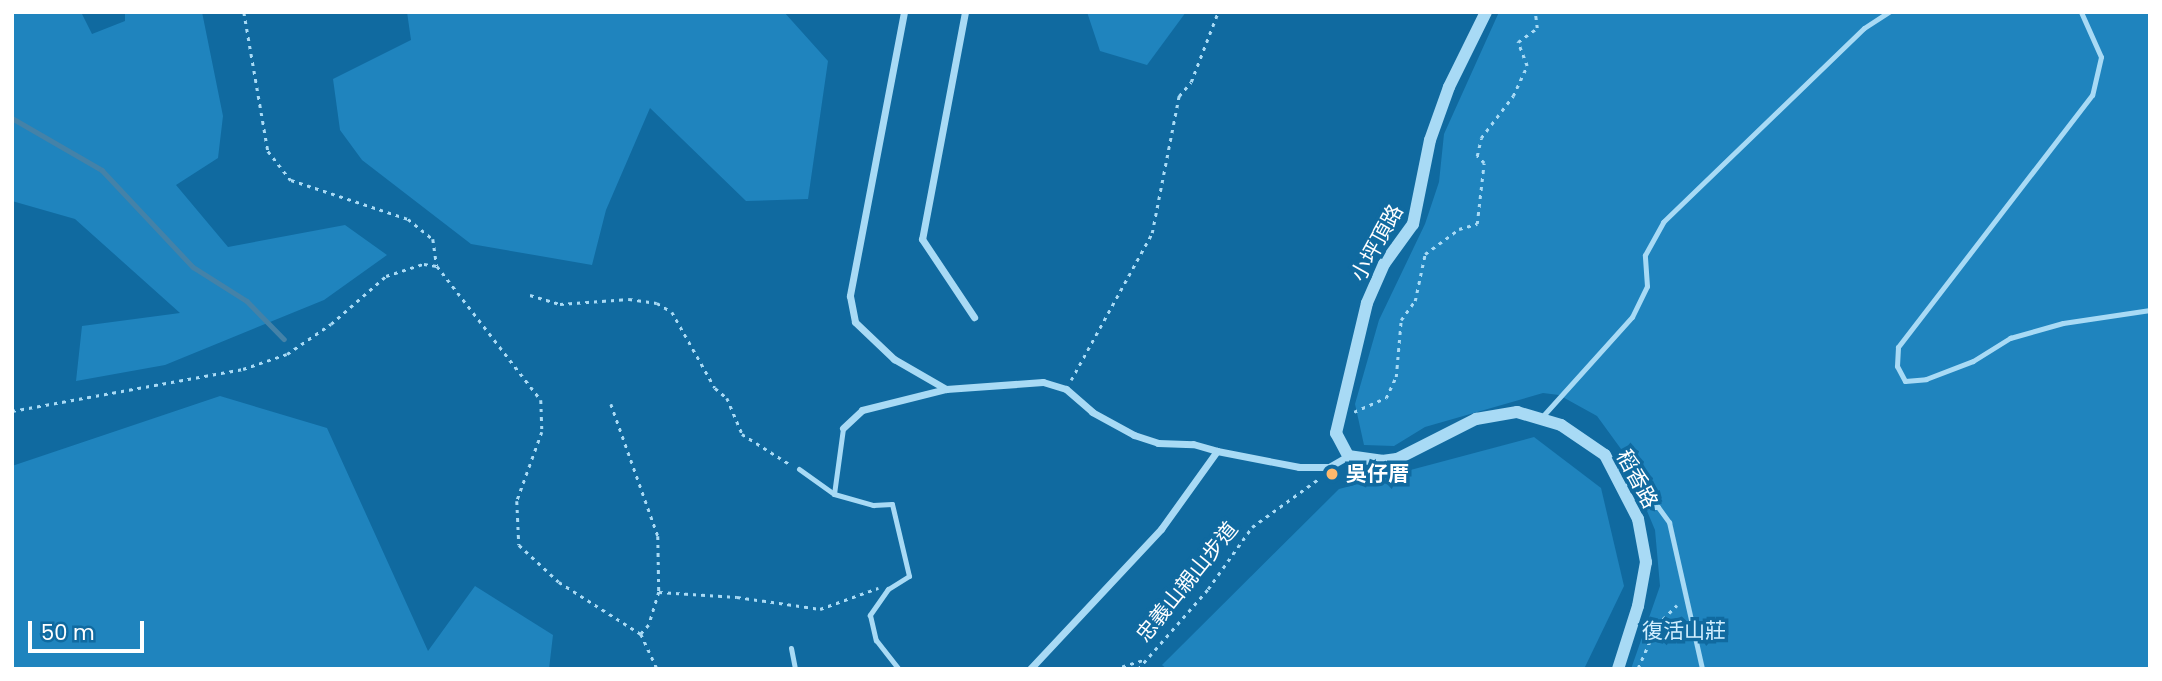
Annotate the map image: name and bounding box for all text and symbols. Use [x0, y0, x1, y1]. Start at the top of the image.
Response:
street label: 小坪頂路 [1346, 200, 1408, 286]
street label: 稻香路 [1611, 445, 1663, 513]
place label: 吳仔厝 [1346, 461, 1409, 487]
marker: 吳仔厝 [1324, 466, 1340, 482]
street label: 忠義山親山步道 [1131, 517, 1243, 647]
scale bar [32, 608, 147, 652]
text: 50 m [41, 618, 95, 647]
park label: 復活山莊 [1642, 618, 1726, 644]

